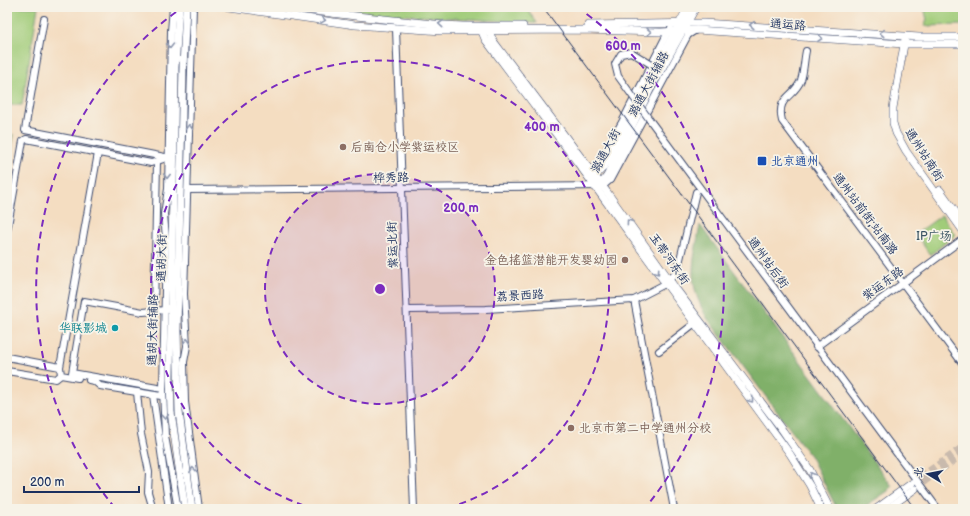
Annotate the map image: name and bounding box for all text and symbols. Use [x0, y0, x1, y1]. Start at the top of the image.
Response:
one-way arrow [320, 15, 326, 24]
street label: 通运路 [770, 16, 806, 34]
one-way arrow [438, 20, 444, 29]
one-way arrow [749, 21, 755, 29]
one-way arrow [646, 28, 652, 36]
one-way arrow [879, 29, 885, 38]
one-way arrow [817, 34, 823, 43]
text: 600 m [605, 39, 641, 54]
one-way arrow [166, 43, 174, 49]
street label: 潞通大街辅路 [625, 49, 673, 119]
text: 400 m [524, 120, 560, 135]
one-way arrow [185, 124, 193, 130]
street label: 潞通大街 [588, 126, 624, 176]
street label: 通州站南街 [901, 126, 947, 184]
place label: 后南仓小学紫运校区 [351, 140, 459, 155]
marker: 后南仓小学紫运校区 [338, 142, 348, 152]
place label: 北京通州 [771, 154, 819, 169]
marker: 北京通州 [756, 155, 768, 167]
street label: 桦秀路 [373, 170, 409, 186]
street label: 通州站前街;站南潞 [829, 170, 901, 258]
one-way arrow [163, 173, 172, 179]
text: 200 m [443, 201, 479, 216]
one-way arrow [626, 219, 634, 226]
street label: 紫运北街 [385, 221, 401, 269]
park label: IP广场 [916, 229, 952, 244]
street label: 玉带河东街 [646, 230, 692, 288]
street label: 通胡大街 [154, 234, 170, 282]
street label: 通州站后街 [744, 234, 792, 292]
place label: 金色摇篮潜能开发婴幼园 [485, 253, 617, 268]
marker: 金色摇篮潜能开发婴幼园 [620, 255, 630, 265]
street label: 紫运东路 [859, 264, 907, 304]
one-way arrow [652, 268, 659, 275]
centre of rings [373, 282, 387, 296]
street label: 荔景西路 [496, 287, 544, 305]
street label: 通胡大街辅路 [145, 294, 161, 366]
place label: 华联影城 [59, 321, 107, 336]
marker: 华联影城 [110, 323, 120, 333]
one-way arrow [182, 338, 191, 344]
one-way arrow [746, 395, 753, 402]
one-way arrow [161, 414, 170, 420]
place label: 北京市第二中学通州分校 [579, 421, 711, 436]
marker: 北京市第二中学通州分校 [566, 423, 576, 433]
north arrow [908, 454, 948, 494]
text: 北 [911, 466, 926, 479]
one-way arrow [189, 467, 198, 473]
scale bar [24, 468, 139, 494]
one-way arrow [810, 471, 817, 479]
text: 200 m [30, 475, 64, 490]

